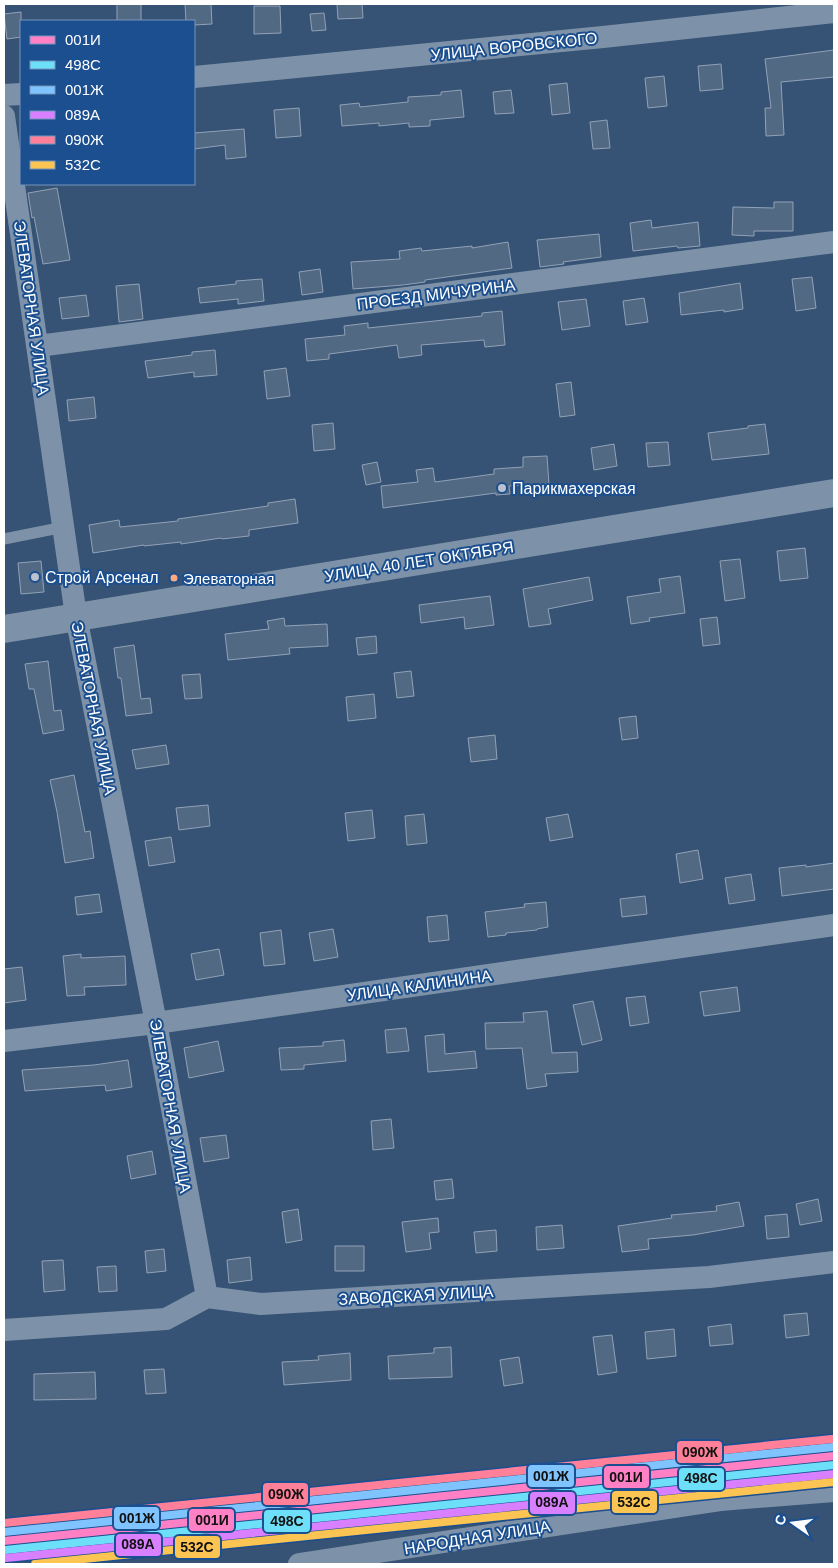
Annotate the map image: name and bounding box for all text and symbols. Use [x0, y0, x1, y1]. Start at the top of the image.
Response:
legend [20, 20, 195, 185]
street label: УЛИЦА ВОРОВСКОГО [430, 29, 598, 64]
text: 001И [65, 31, 101, 48]
text: 498С [65, 56, 101, 73]
text: 001Ж [65, 81, 104, 98]
text: 089А [65, 106, 100, 123]
text: 090Ж [65, 131, 104, 148]
text: 532С [65, 156, 101, 173]
street label: ЭЛЕВАТОРНАЯ УЛИЦА [11, 220, 52, 397]
street label: ПРОЕЗД МИЧУРИНА [356, 276, 517, 313]
place label: Парикмахерская [512, 480, 636, 497]
marker: Парикмахерская [496, 482, 508, 494]
street label: УЛИЦА 40 ЛЕТ ОКТЯБРЯ [323, 538, 515, 585]
place label: Строй Арсенал [45, 569, 159, 586]
place label: Элеваторная [183, 570, 274, 587]
marker: Строй Арсенал [29, 571, 41, 583]
marker: Элеваторная [169, 573, 179, 583]
street label: ЭЛЕВАТОРНАЯ УЛИЦА [68, 620, 119, 797]
street label: УЛИЦА КАЛИНИНА [345, 967, 493, 1004]
street label: ЭЛЕВАТОРНАЯ УЛИЦА [147, 1018, 194, 1195]
street label: ЗАВОДСКАЯ УЛИЦА [338, 1283, 494, 1308]
line badge: 090Ж [676, 1440, 723, 1464]
text: 090Ж [682, 1444, 718, 1460]
line badge: 001Ж [527, 1464, 575, 1488]
line badge: 001И [603, 1465, 650, 1489]
line badge: 498С [678, 1467, 725, 1491]
text: 001Ж [533, 1468, 569, 1484]
text: 001И [609, 1469, 643, 1485]
text: 498С [684, 1470, 718, 1486]
line badge: 090Ж [262, 1482, 309, 1506]
text: 090Ж [268, 1486, 304, 1502]
line badge: 532С [611, 1490, 658, 1514]
line badge: 089А [529, 1491, 576, 1515]
text: 089А [535, 1494, 569, 1510]
text: 532С [617, 1494, 651, 1510]
north arrow [768, 1498, 818, 1548]
line badge: 001Ж [113, 1506, 160, 1530]
line badge: 001И [188, 1508, 235, 1532]
line badge: 498С [263, 1509, 311, 1533]
text: 001Ж [119, 1510, 155, 1526]
text: 001И [195, 1512, 229, 1528]
text: 498С [270, 1513, 304, 1529]
text: С [771, 1513, 789, 1527]
street label: НАРОДНАЯ УЛИЦА [403, 1517, 552, 1557]
line badge: 089А [115, 1533, 162, 1557]
line badge: 532С [174, 1535, 221, 1559]
text: 089А [121, 1536, 155, 1552]
text: 532С [180, 1539, 214, 1555]

